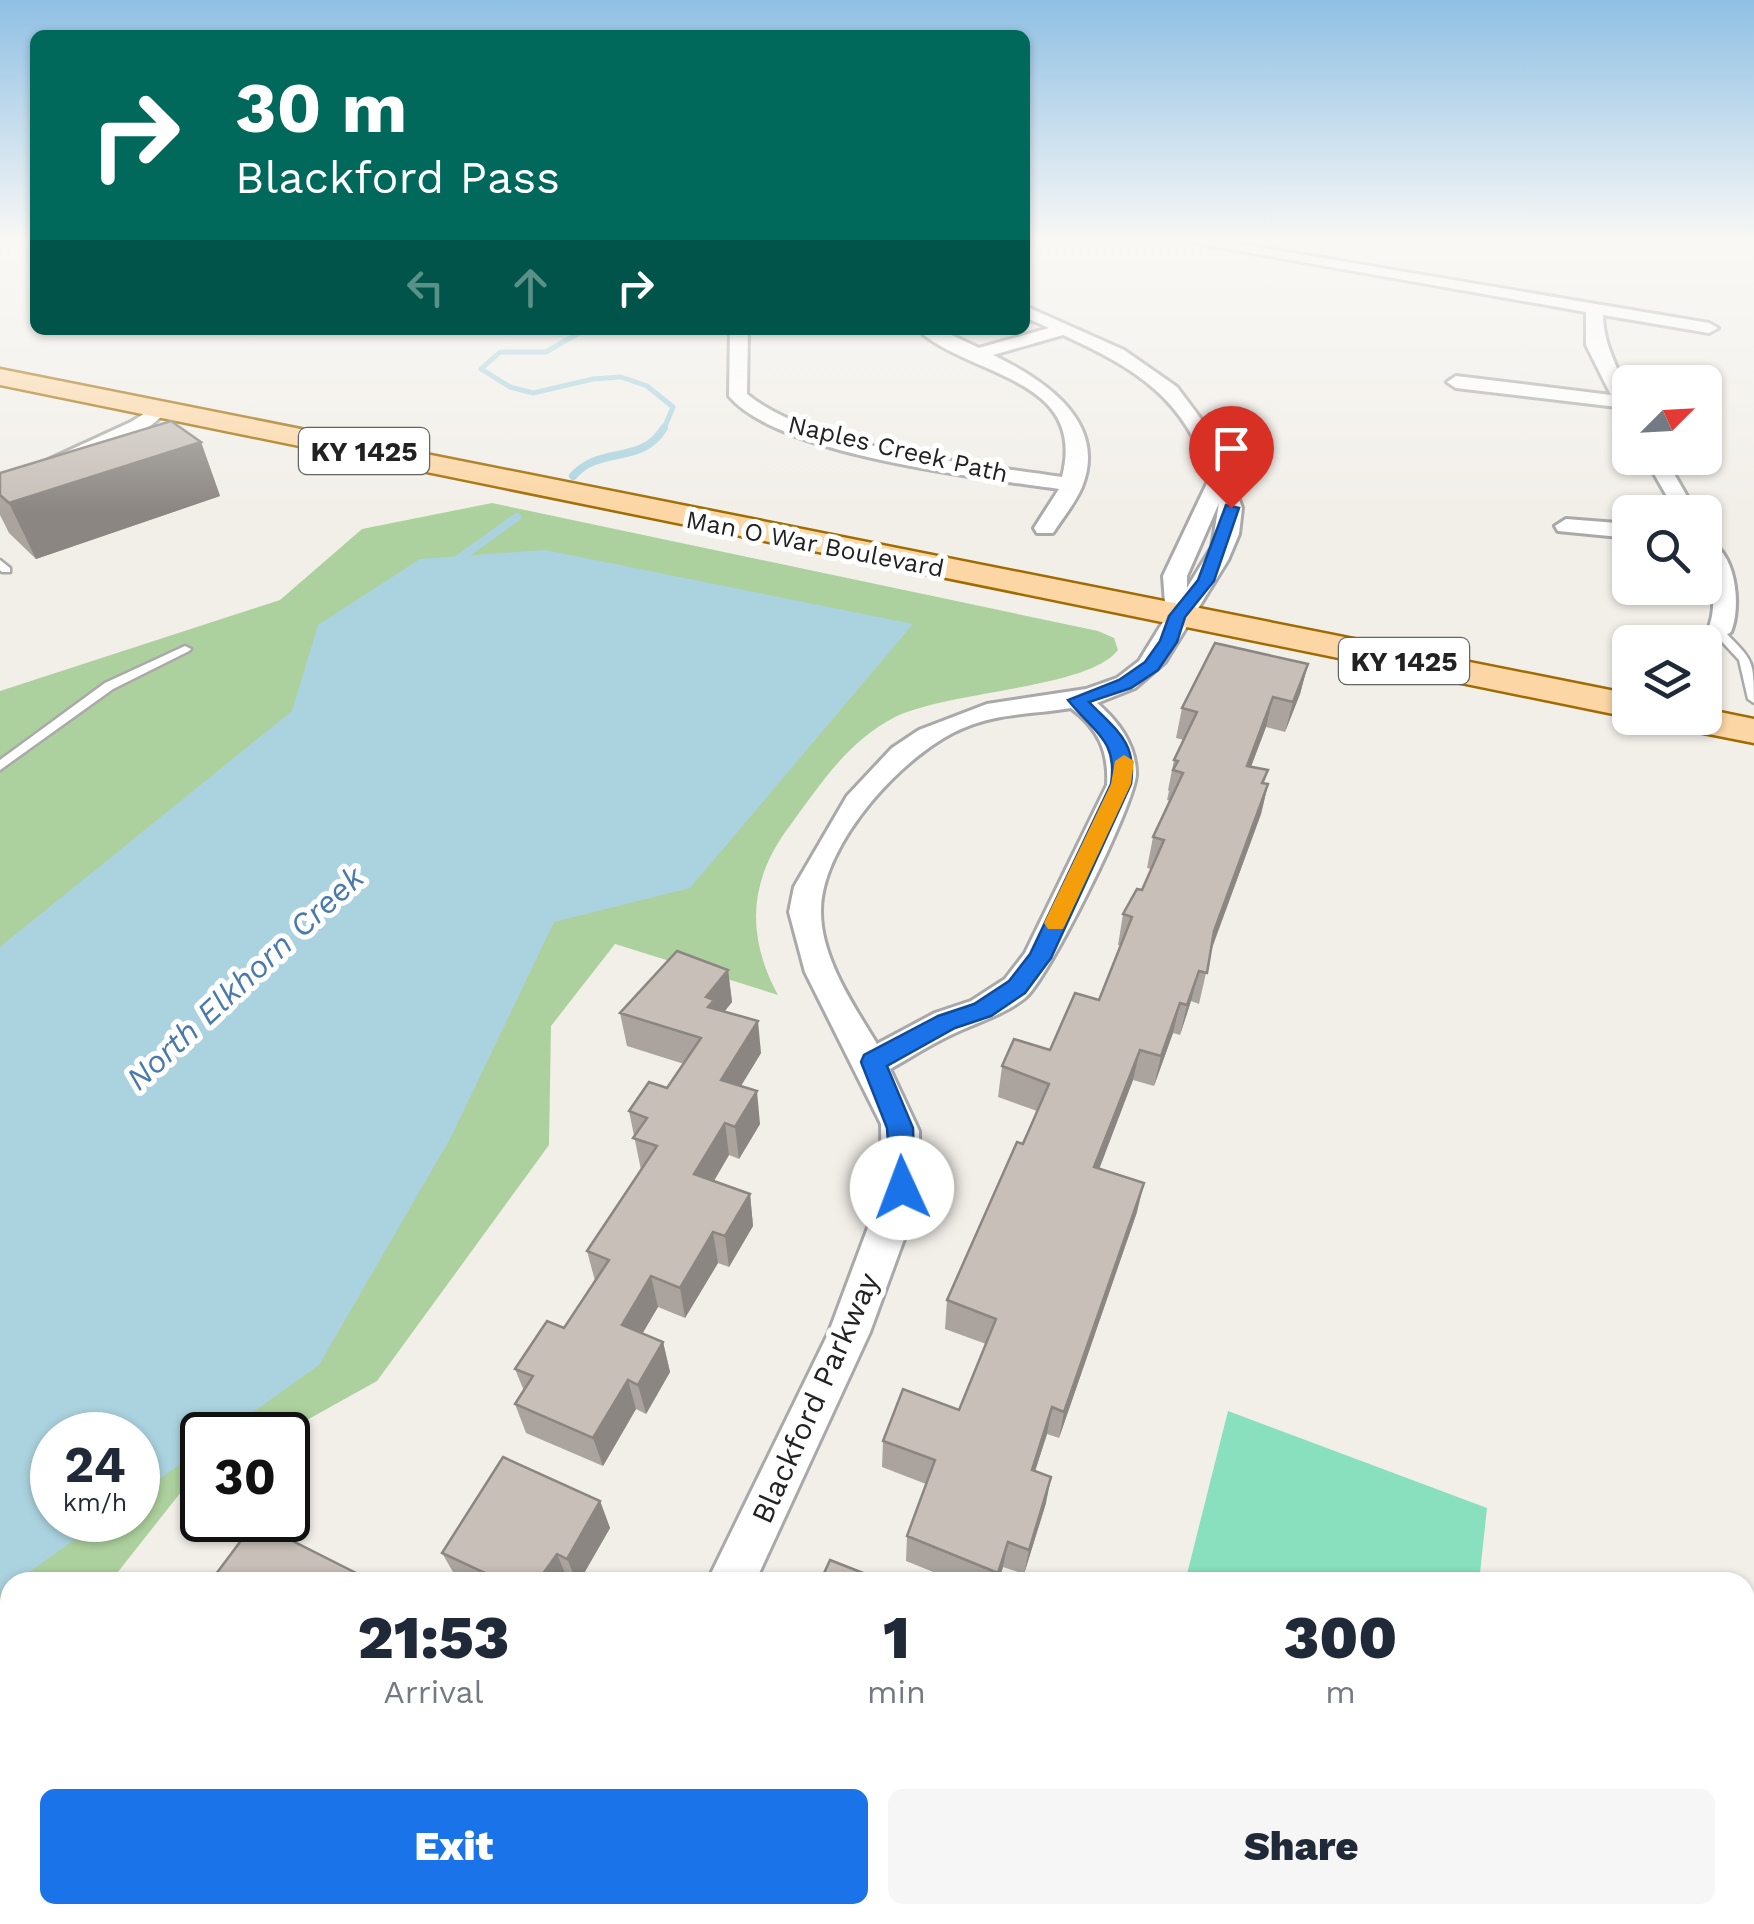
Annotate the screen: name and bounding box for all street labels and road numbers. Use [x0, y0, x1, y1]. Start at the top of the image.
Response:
street label: Naples Creek Path [785, 410, 1011, 488]
road number: KY 1425 [299, 428, 429, 474]
street label: Man O War Boulevard [684, 505, 946, 583]
road number: KY 1425 [1339, 638, 1469, 684]
street label: Blackford Parkway [744, 1267, 886, 1529]

